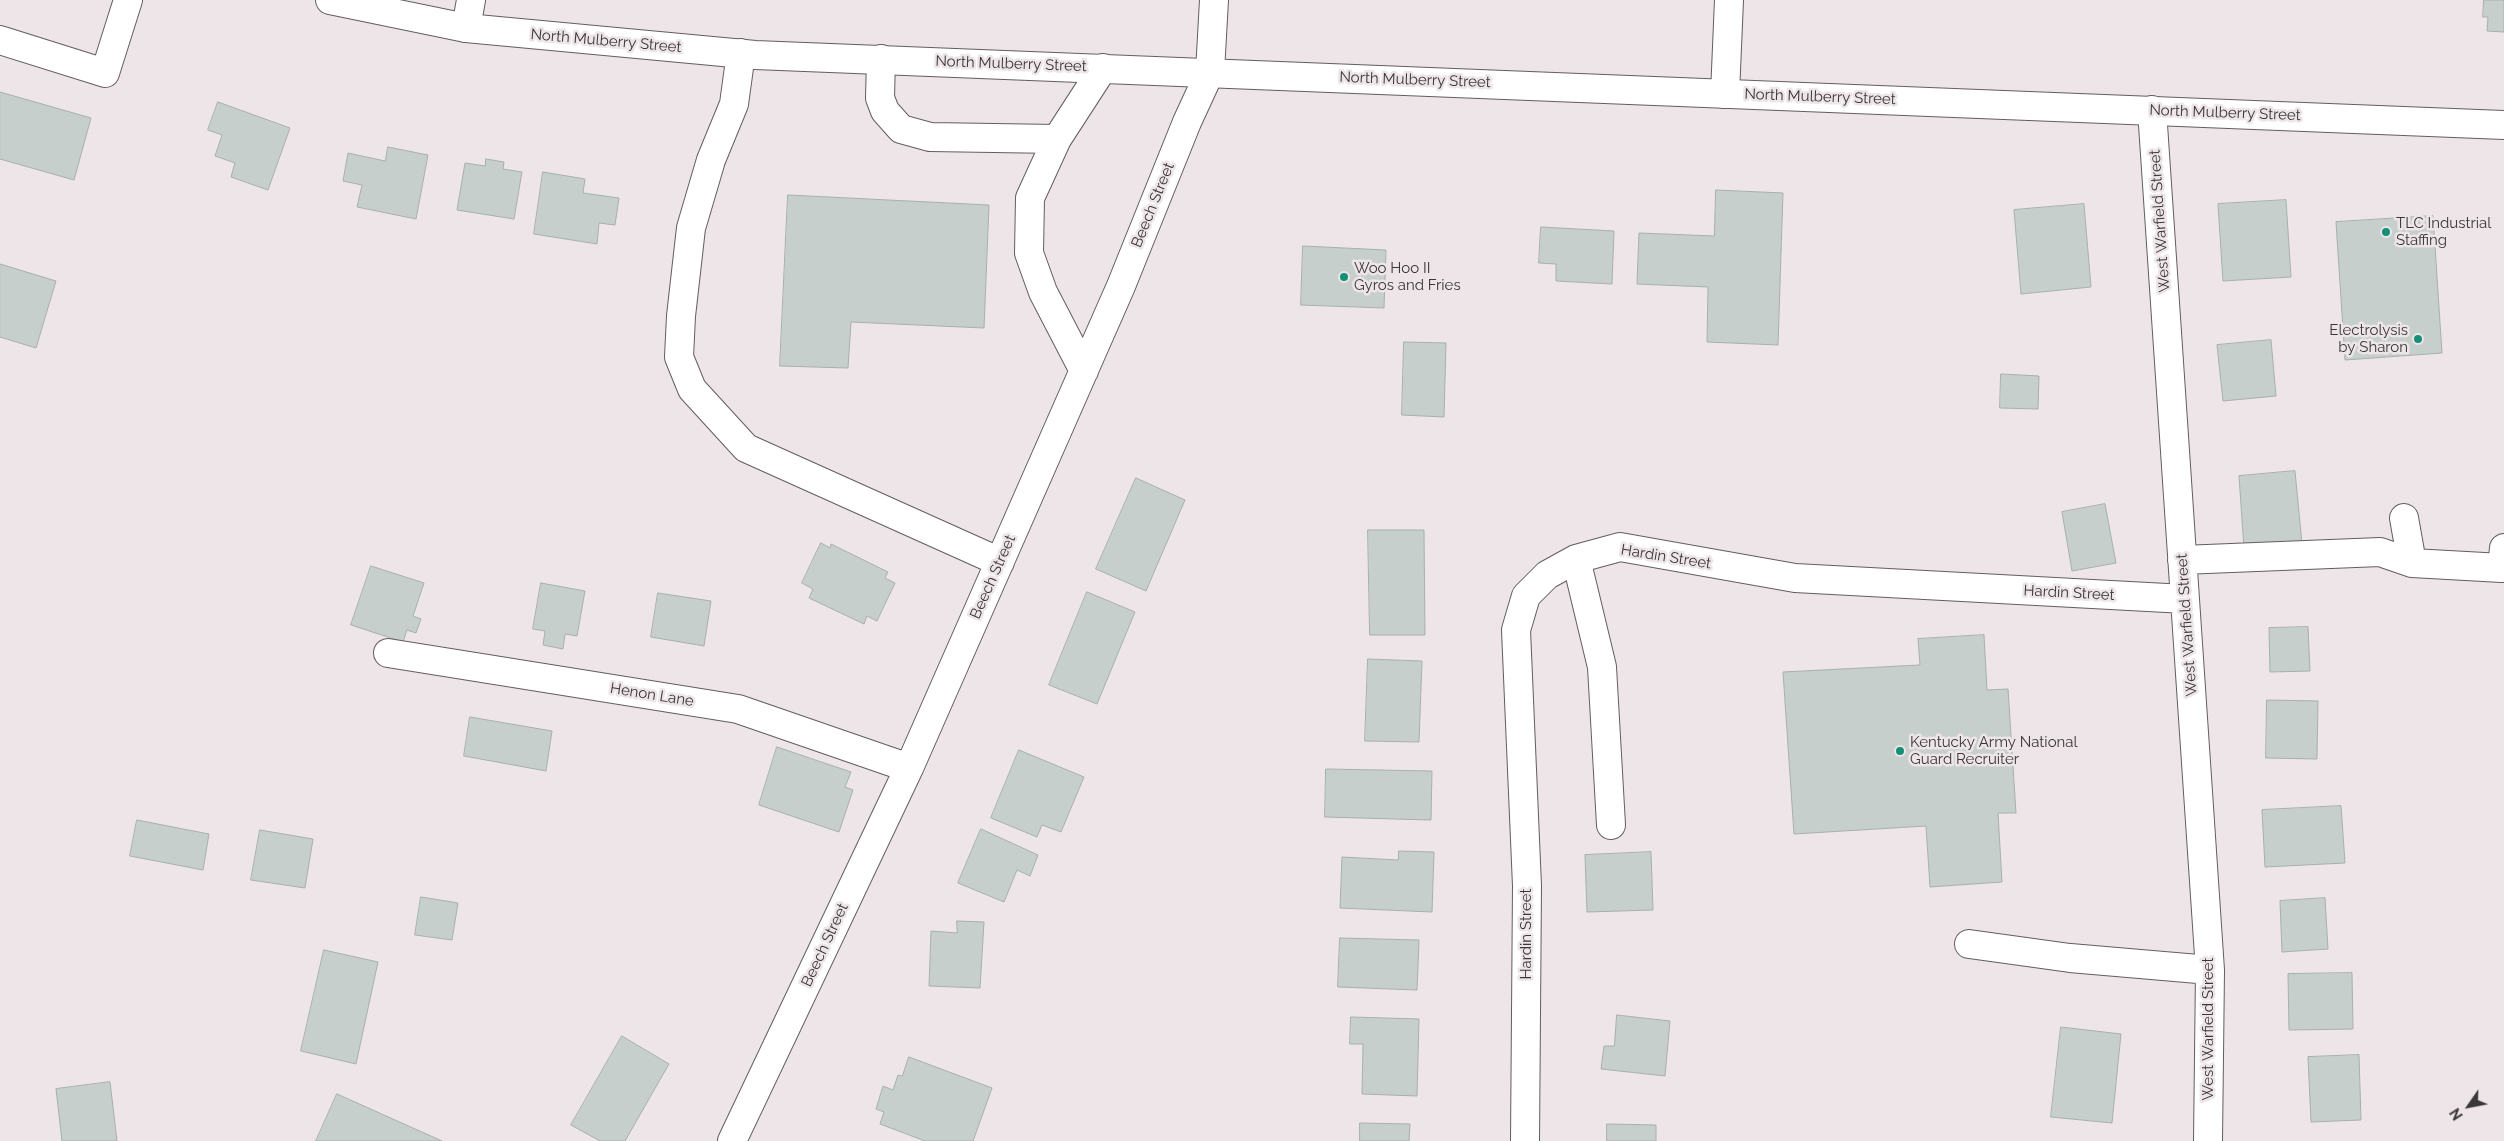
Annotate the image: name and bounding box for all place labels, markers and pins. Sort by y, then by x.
place label: TLC Industrial Staffing [2396,214,2491,249]
marker: TLC Industrial Staffing [2380,226,2392,238]
place label: Woo Hoo II Gyros and Fries [1354,259,1461,294]
marker: Woo Hoo II Gyros and Fries [1338,271,1350,283]
place label: Electrolysis by Sharon [2329,321,2408,356]
marker: Electrolysis by Sharon [2412,333,2424,345]
place label: Kentucky Army National Guard Recruiter [1910,733,2078,768]
marker: Kentucky Army National Guard Recruiter [1894,745,1906,757]

